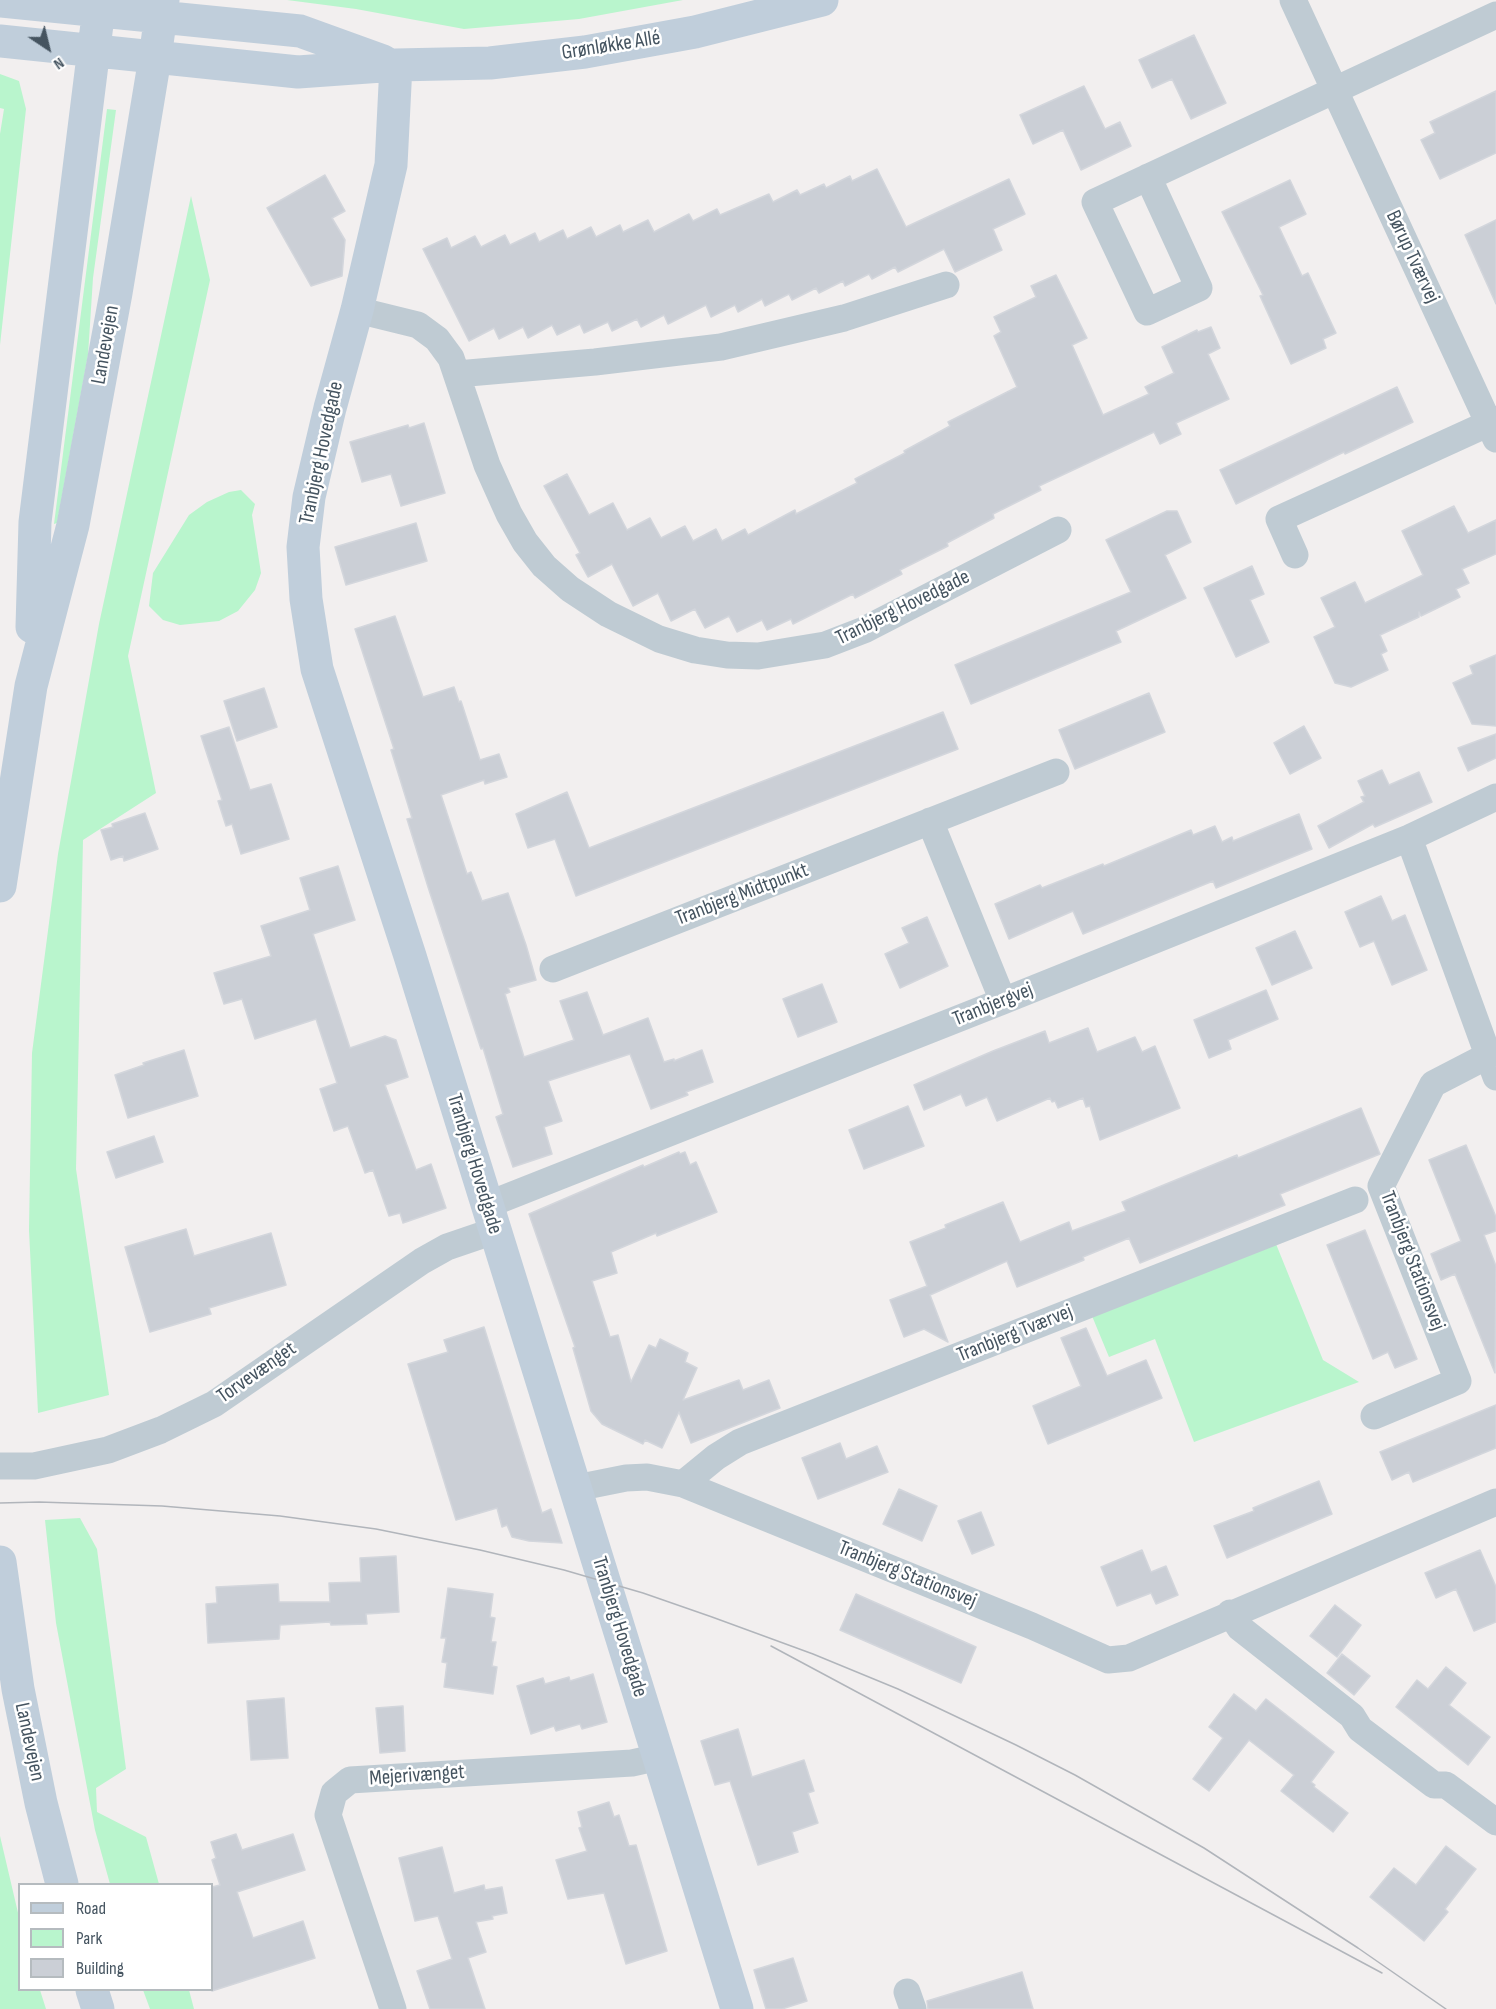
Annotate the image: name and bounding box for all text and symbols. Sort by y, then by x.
north arrow [18,18,78,78]
street label: Grønløkke Allé [560,26,662,66]
text: N [50,53,68,73]
street label: Børup Tværvej [1380,207,1444,307]
street label: Landevejen [87,304,125,386]
street label: Tranbjerg Hovedgade [295,379,349,527]
street label: Tranbjerg Hovedgade [832,565,974,651]
street label: Tranbjerg Midtpunkt [672,858,812,932]
street label: Tranbjergvej [949,978,1037,1032]
street label: Tranbjerg Hovedgade [441,1091,507,1237]
street label: Tranbjerg Stationsvej [1374,1188,1450,1334]
street label: Tranbjerg Tværvej [954,1299,1076,1369]
street label: Torvevænget [213,1337,301,1409]
street label: Tranbjerg Stationsvej [834,1536,980,1614]
street label: Tranbjerg Hovedgade [586,1554,652,1700]
street label: Landevejen [8,1701,50,1783]
street label: Mejerivænget [368,1760,466,1792]
legend [18,1883,213,1991]
text: Road [76,1898,106,1919]
text: Park [76,1928,102,1949]
text: Building [76,1958,124,1979]

